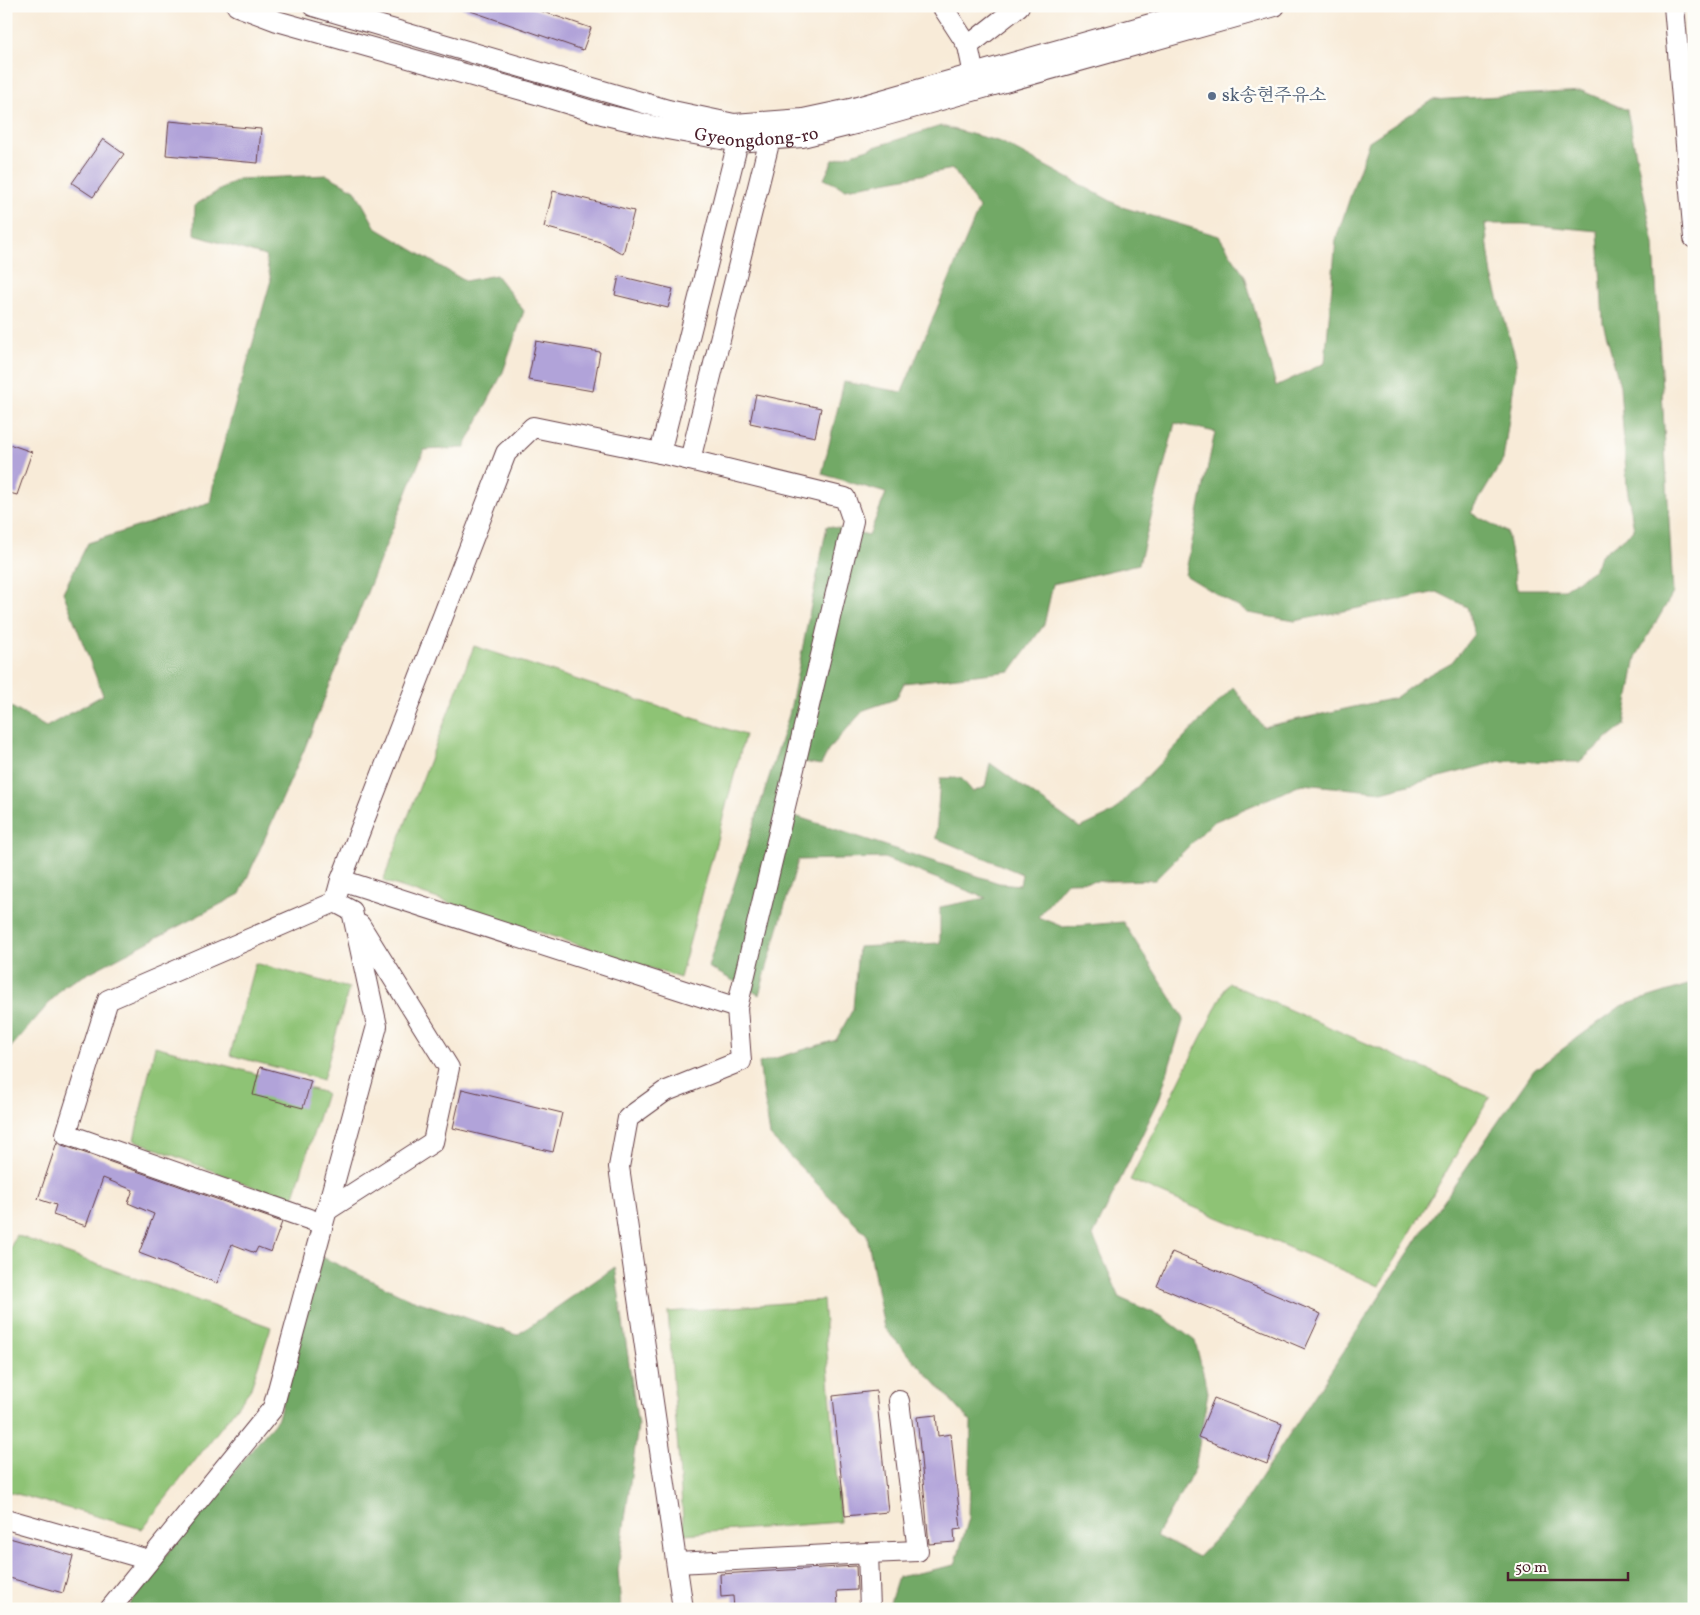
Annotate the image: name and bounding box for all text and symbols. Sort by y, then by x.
place label: sk송현주유소 [1222,84,1326,109]
marker: sk송현주유소 [1206,90,1218,102]
street label: Gyeongdong-ro [692,121,821,155]
scale bar [1508,1550,1628,1582]
text: 50 m [1515,1558,1547,1579]

